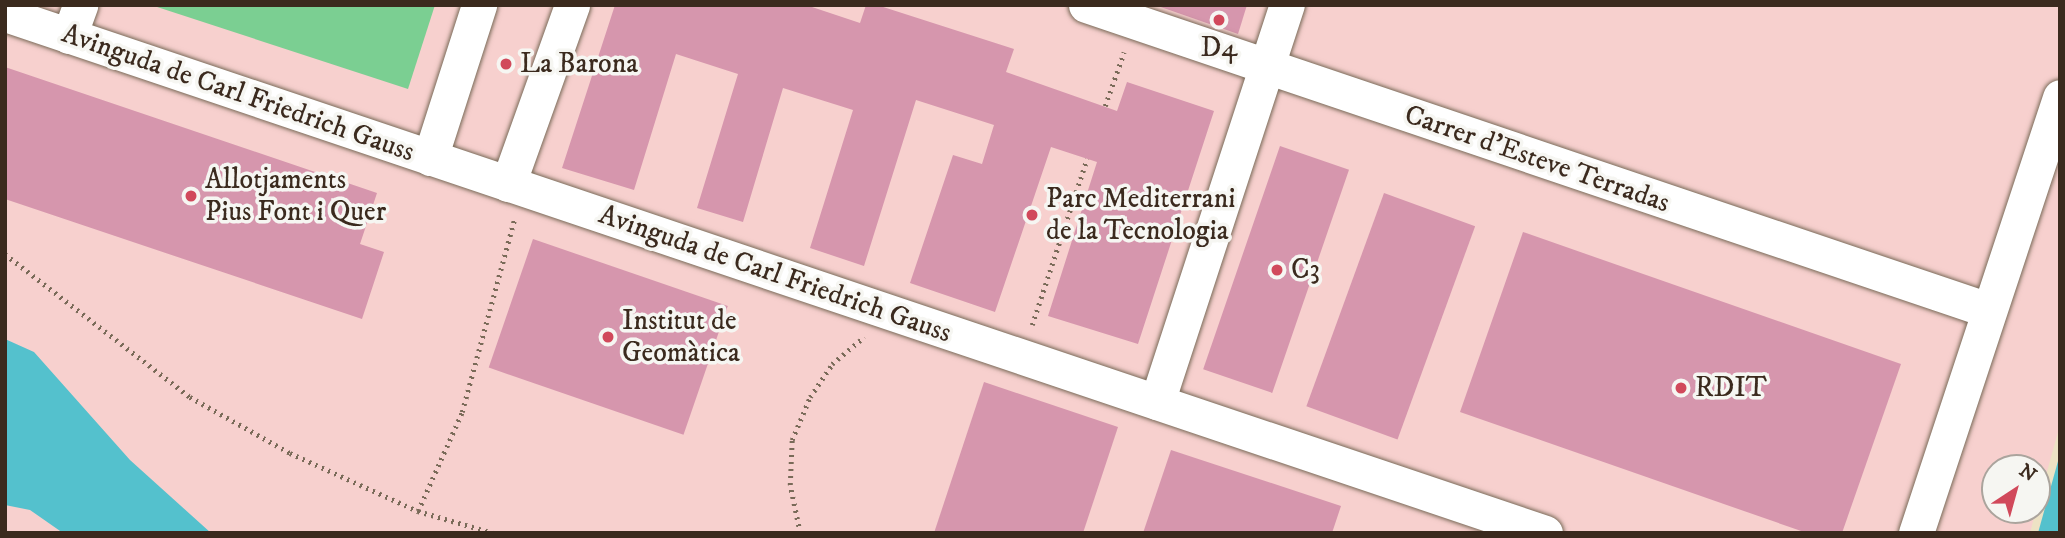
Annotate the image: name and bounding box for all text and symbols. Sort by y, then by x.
marker: D4 [1211,12,1227,28]
street label: Avinguda de Carl Friedrich Gauss [57,17,419,169]
place label: D4 [1201,31,1237,65]
place label: La Barona [520,47,638,81]
marker: La Barona [498,56,514,72]
street label: Carrer d'Esteve Terradas [1400,98,1674,220]
place label: Allotjaments Pius Font i Quer [205,163,386,229]
place label: Parc Mediterrani de la Tecnologia [1046,182,1236,248]
marker: Allotjaments Pius Font i Quer [183,188,199,204]
street label: Avinguda de Carl Friedrich Gauss [594,198,956,350]
marker: Parc Mediterrani de la Tecnologia [1024,207,1040,223]
place label: C3 [1291,253,1320,287]
marker: C3 [1269,262,1285,278]
place label: Institut de Geomàtica [622,304,740,370]
marker: Institut de Geomàtica [600,329,616,345]
place label: RDIT [1695,371,1767,405]
marker: RDIT [1673,380,1689,396]
north arrow [1981,454,2051,524]
text: N [2014,459,2041,487]

